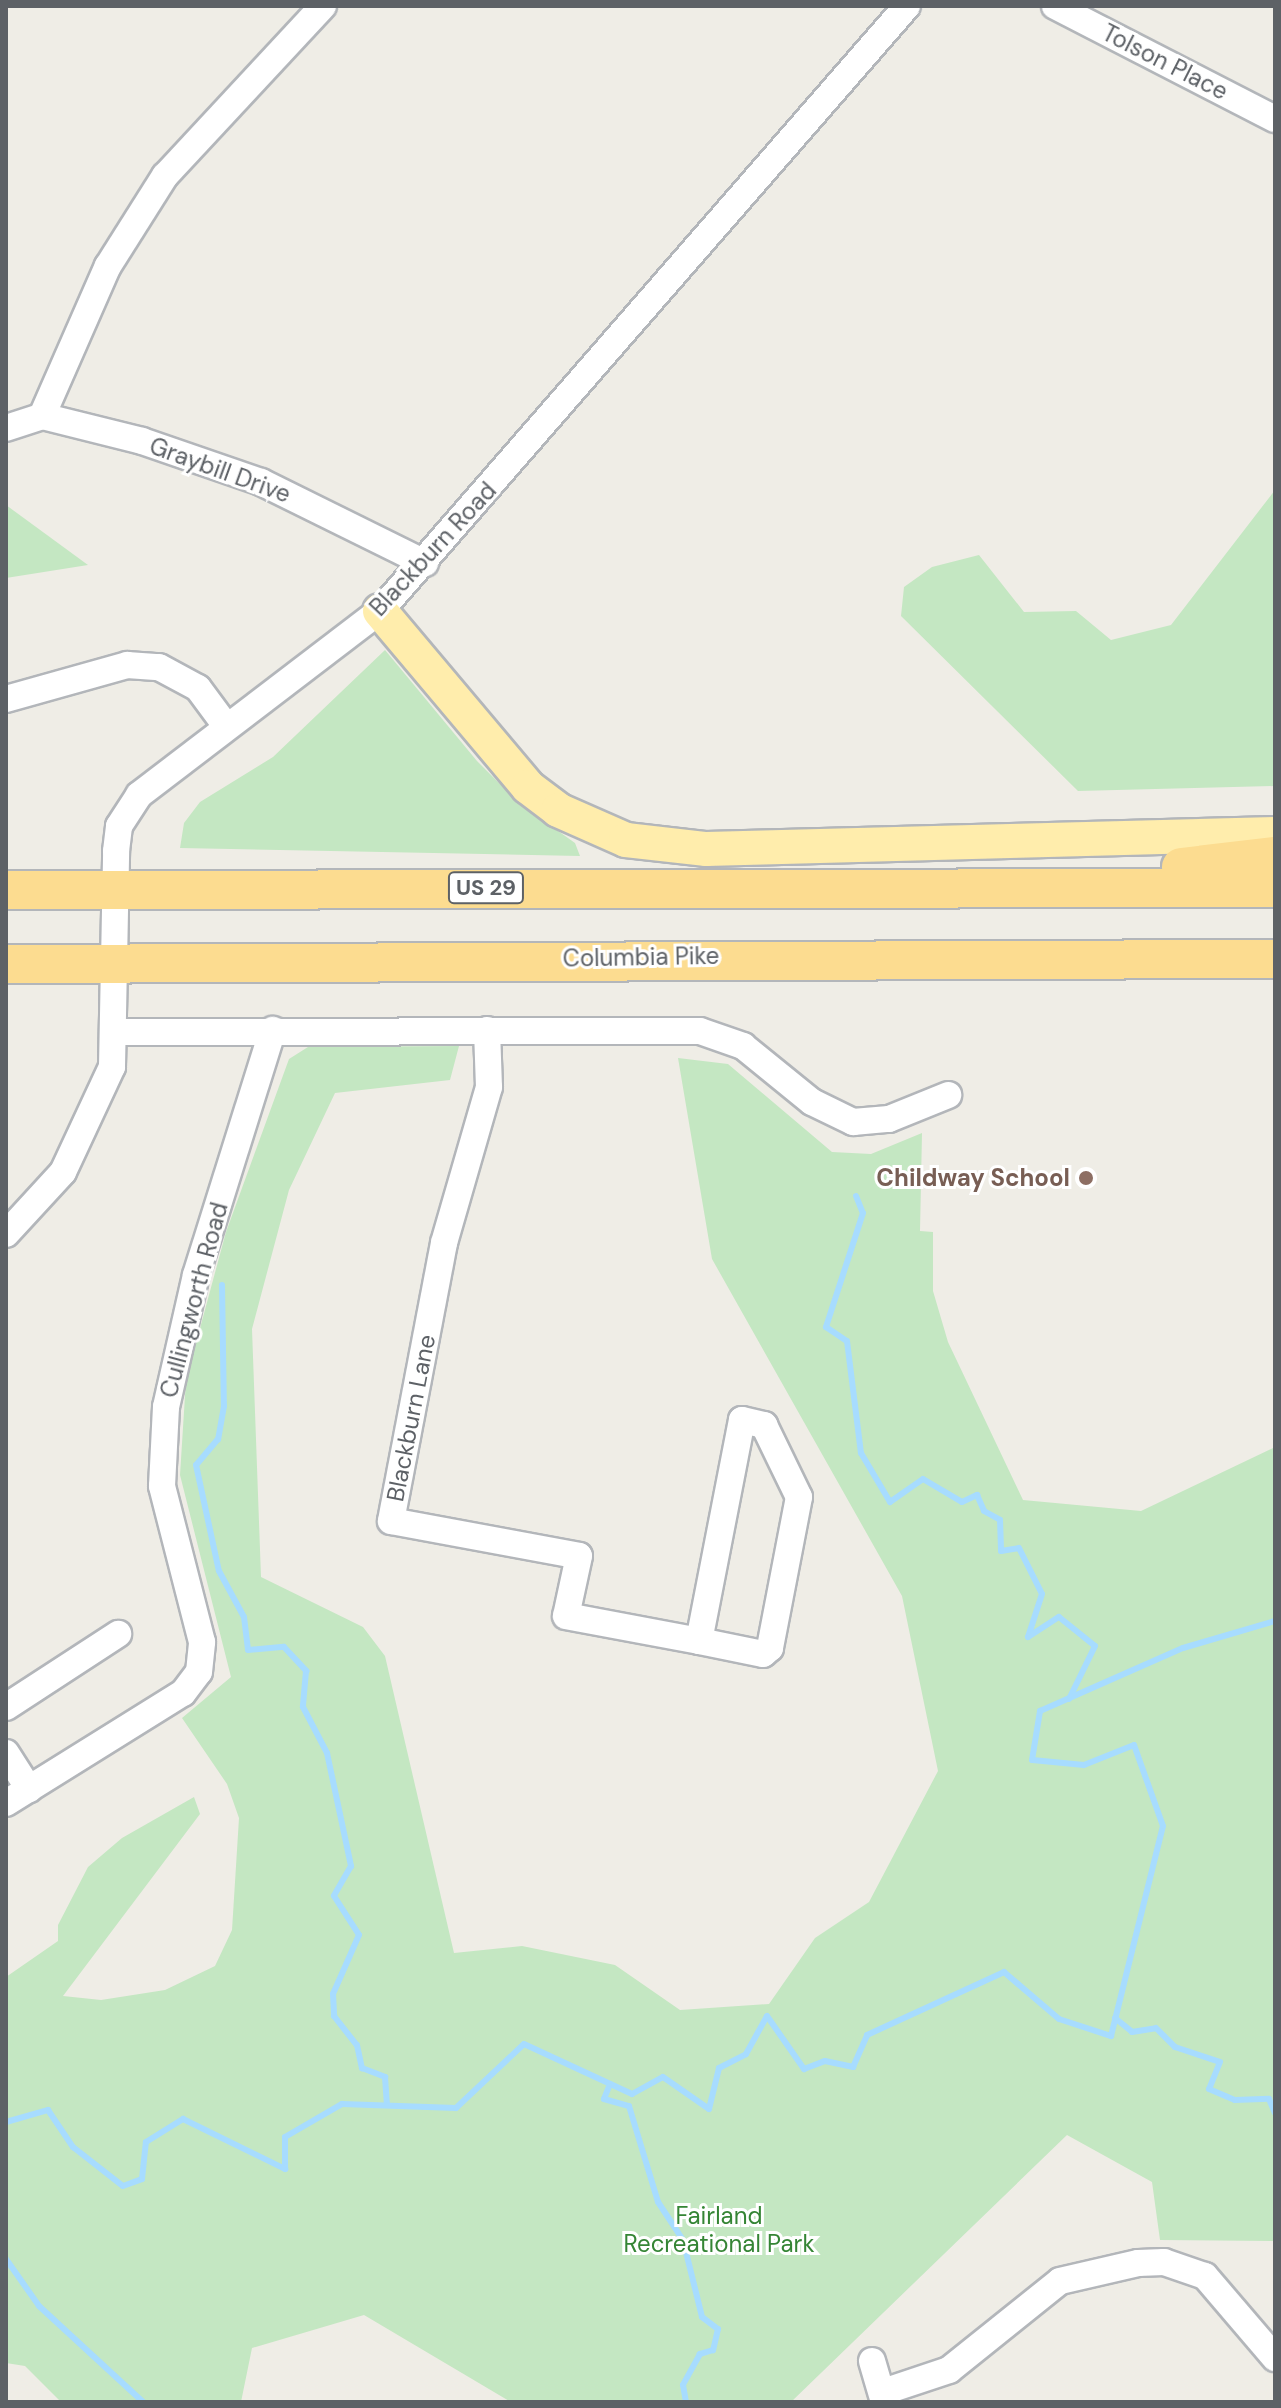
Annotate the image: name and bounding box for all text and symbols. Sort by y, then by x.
street label: Tolson Place [1097,18,1233,106]
street label: Graybill Drive [146,431,294,509]
street label: Blackburn Road [364,476,502,622]
road number: US 29 [446,870,526,906]
street label: Columbia Pike [562,941,720,973]
place label: Childway School [876,1164,1070,1192]
marker: Childway School [1077,1169,1095,1187]
street label: Cullingworth Road [154,1199,234,1401]
street label: Blackburn Lane [381,1332,441,1504]
park label: Fairland Recreational Park [623,2202,815,2258]

